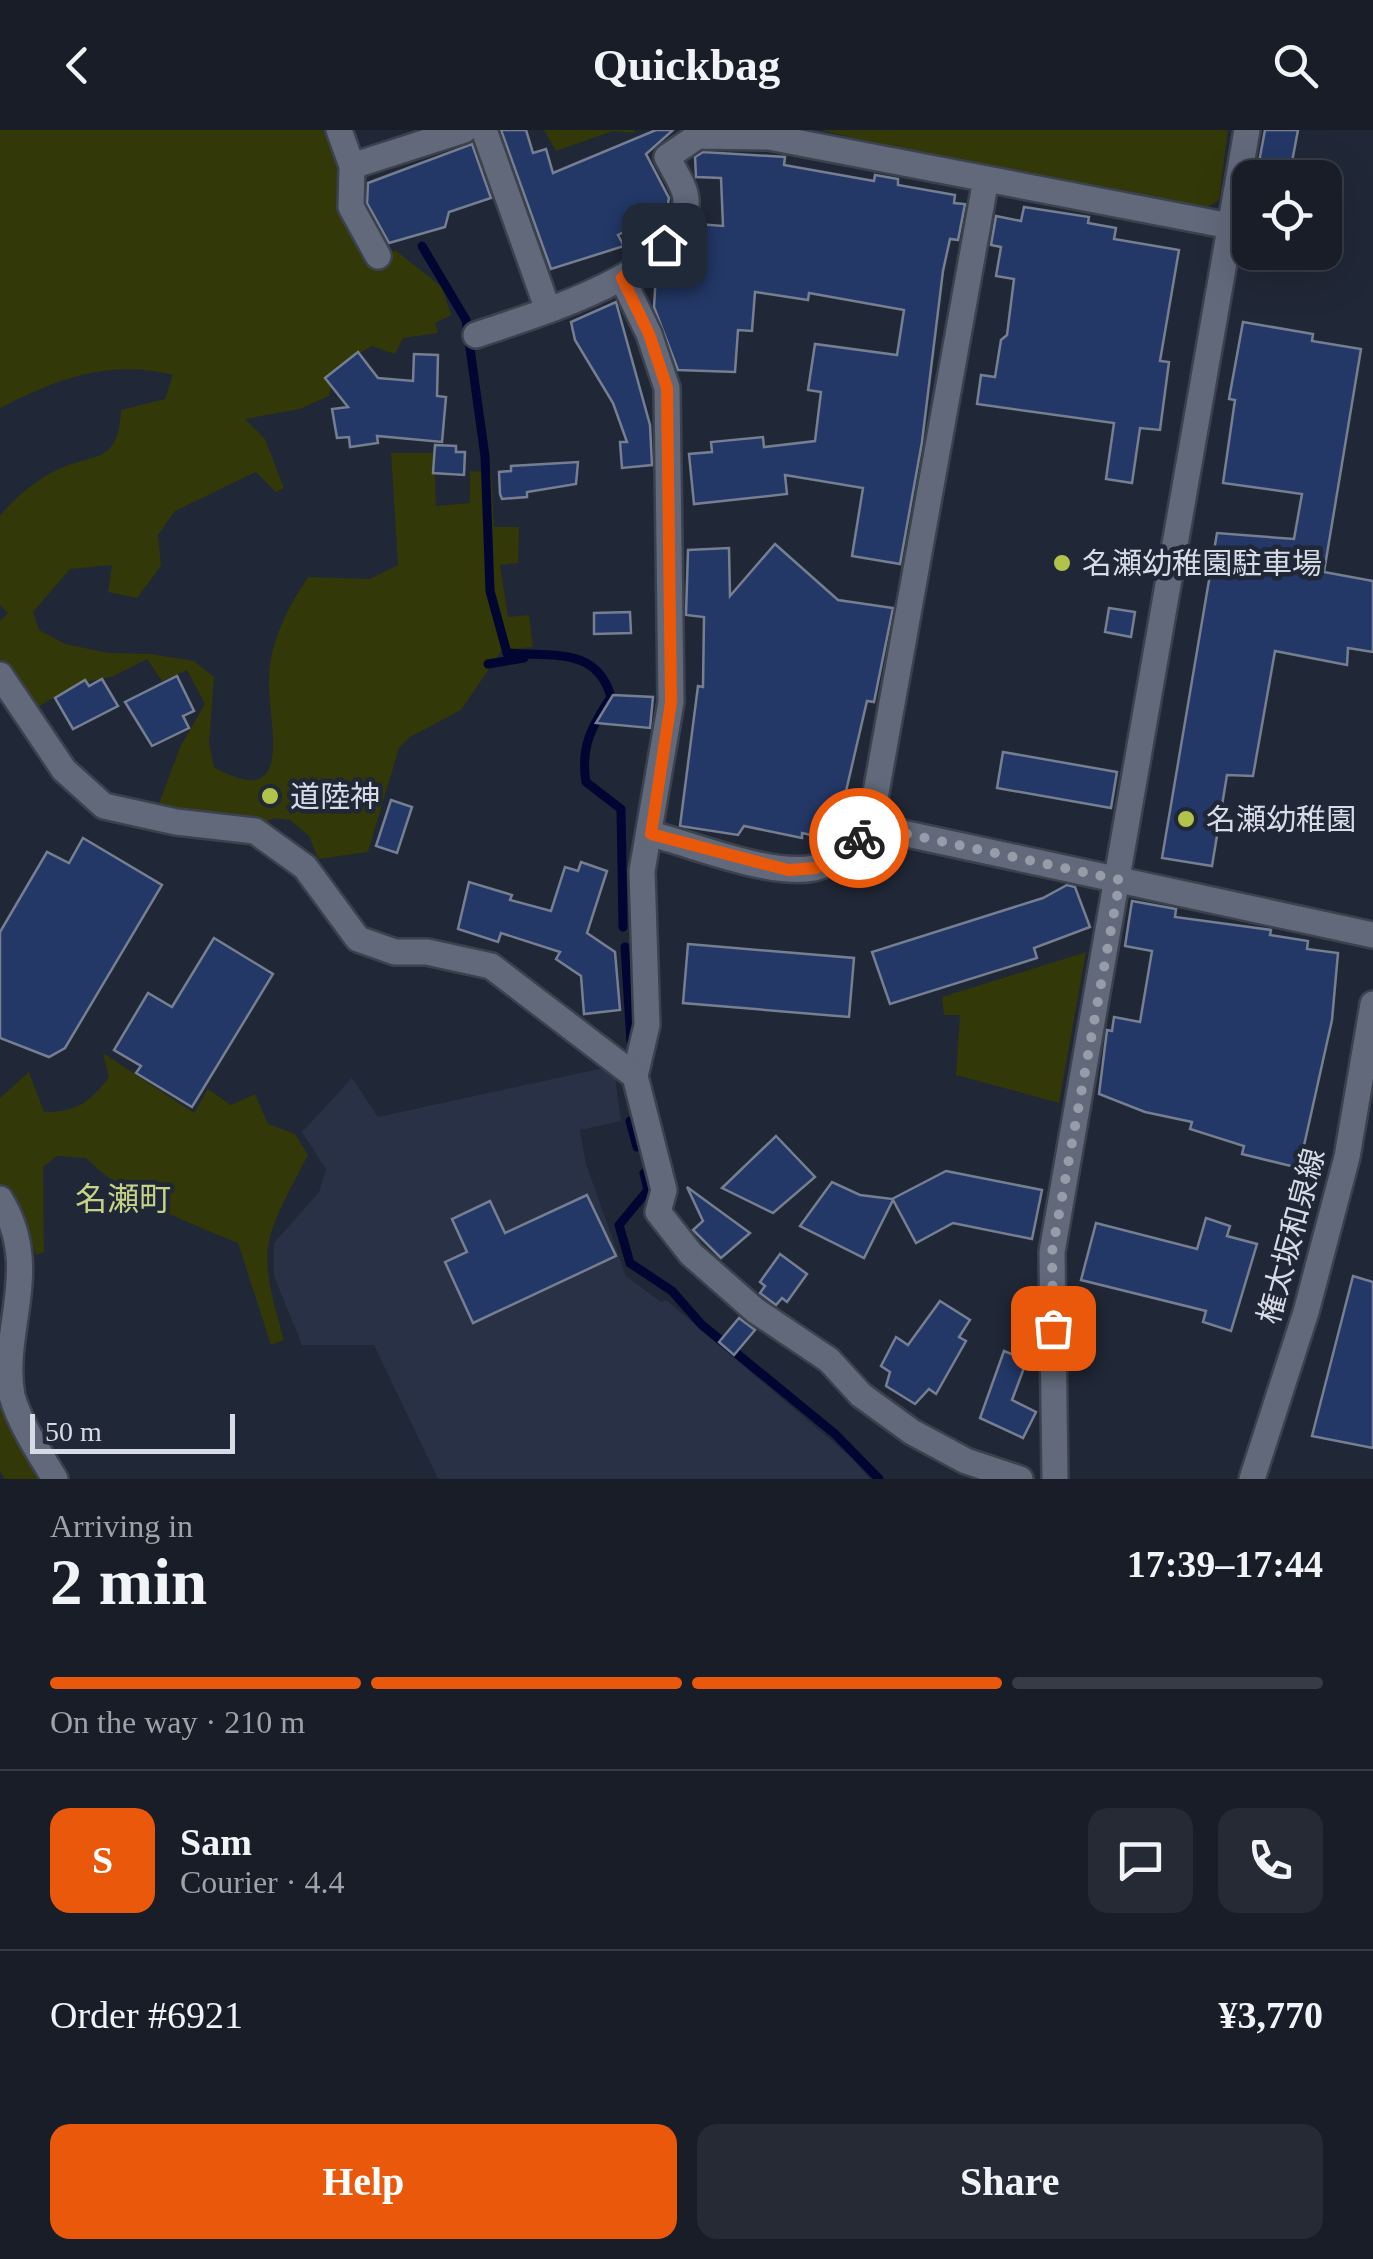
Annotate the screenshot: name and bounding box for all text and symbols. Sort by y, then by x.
icon: back [50,38,105,93]
icon: search [1268,38,1323,93]
text: Quickbag [593,40,780,90]
map controls [1232,160,1342,270]
button: locate [1232,160,1342,270]
pin [622,203,707,288]
icon: home [637,218,692,273]
place label: 名瀬幼稚園駐車場 [1082,547,1322,580]
marker: 名瀬幼稚園駐車場 [1051,552,1073,574]
place label: 道陸神 [290,780,380,813]
marker: 道陸神 [259,785,281,807]
courier [809,788,909,888]
place label: 名瀬幼稚園 [1206,803,1356,836]
marker: 名瀬幼稚園 [1175,808,1197,830]
icon: bike [832,811,887,866]
street label: 権太坂和泉線 [1252,1145,1330,1327]
district label: 名瀬町 [75,1181,171,1217]
pin [1011,1286,1096,1371]
icon: bag [1026,1301,1081,1356]
scale bar [30,1409,235,1454]
text: 50 m [45,1416,102,1447]
text: Arriving in [50,1508,193,1544]
text: 17:39–17:44 [1127,1543,1323,1585]
text: 2 min [50,1546,207,1618]
text: On the way · 210 m [50,1704,305,1740]
button: chat [1088,1808,1193,1913]
button: phone [1218,1808,1323,1913]
text: Sam [180,1821,252,1863]
text: S [92,1839,113,1881]
text: Courier · 4.4 [180,1864,344,1900]
text: Order #6921 [50,1994,243,2036]
text: ¥3,770 [1219,1994,1323,2036]
button: Help [50,2124,677,2239]
button: Share [697,2124,1323,2239]

